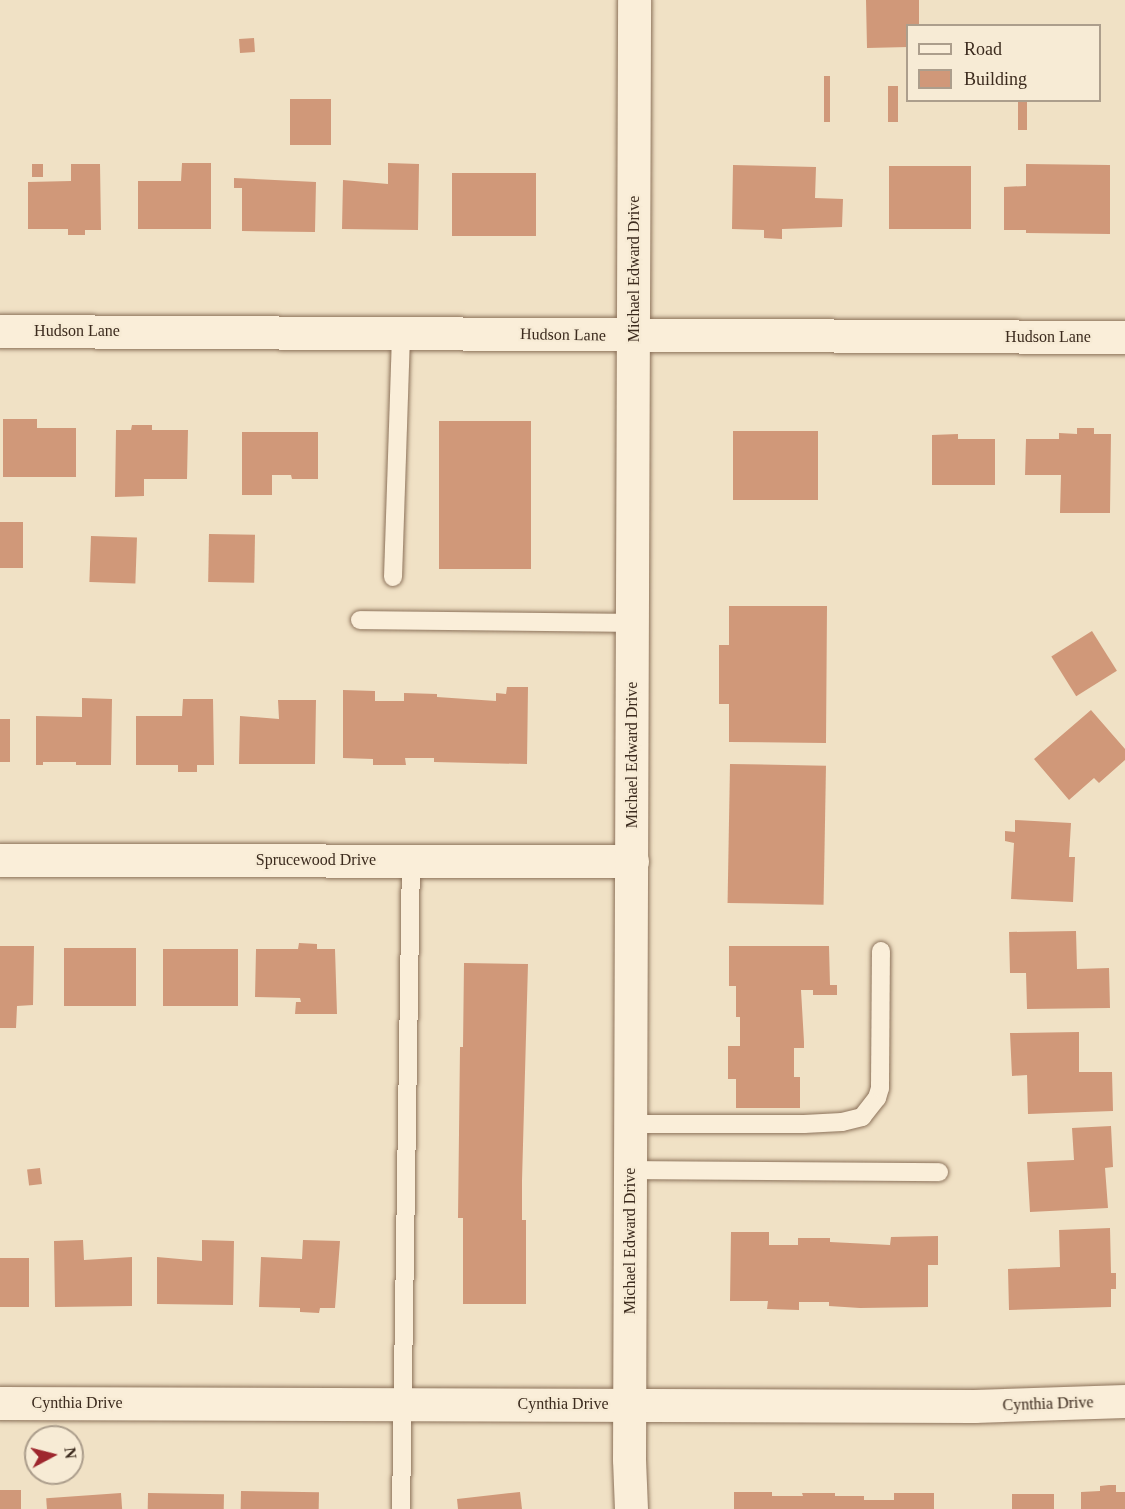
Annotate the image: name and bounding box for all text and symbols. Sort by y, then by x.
legend [906,24,1101,102]
text: Road [964,39,1002,59]
text: Building [964,69,1027,89]
street label: Michael Edward Drive [624,196,644,342]
street label: Hudson Lane [34,321,120,341]
street label: Hudson Lane [520,325,606,345]
street label: Hudson Lane [1005,327,1091,347]
street label: Michael Edward Drive [622,682,642,828]
street label: Sprucewood Drive [256,850,376,870]
street label: Michael Edward Drive [620,1168,640,1314]
street label: Cynthia Drive [31,1393,123,1413]
street label: Cynthia Drive [1002,1393,1094,1415]
street label: Cynthia Drive [517,1394,609,1414]
north arrow [24,1425,84,1485]
text: N [61,1446,80,1460]

